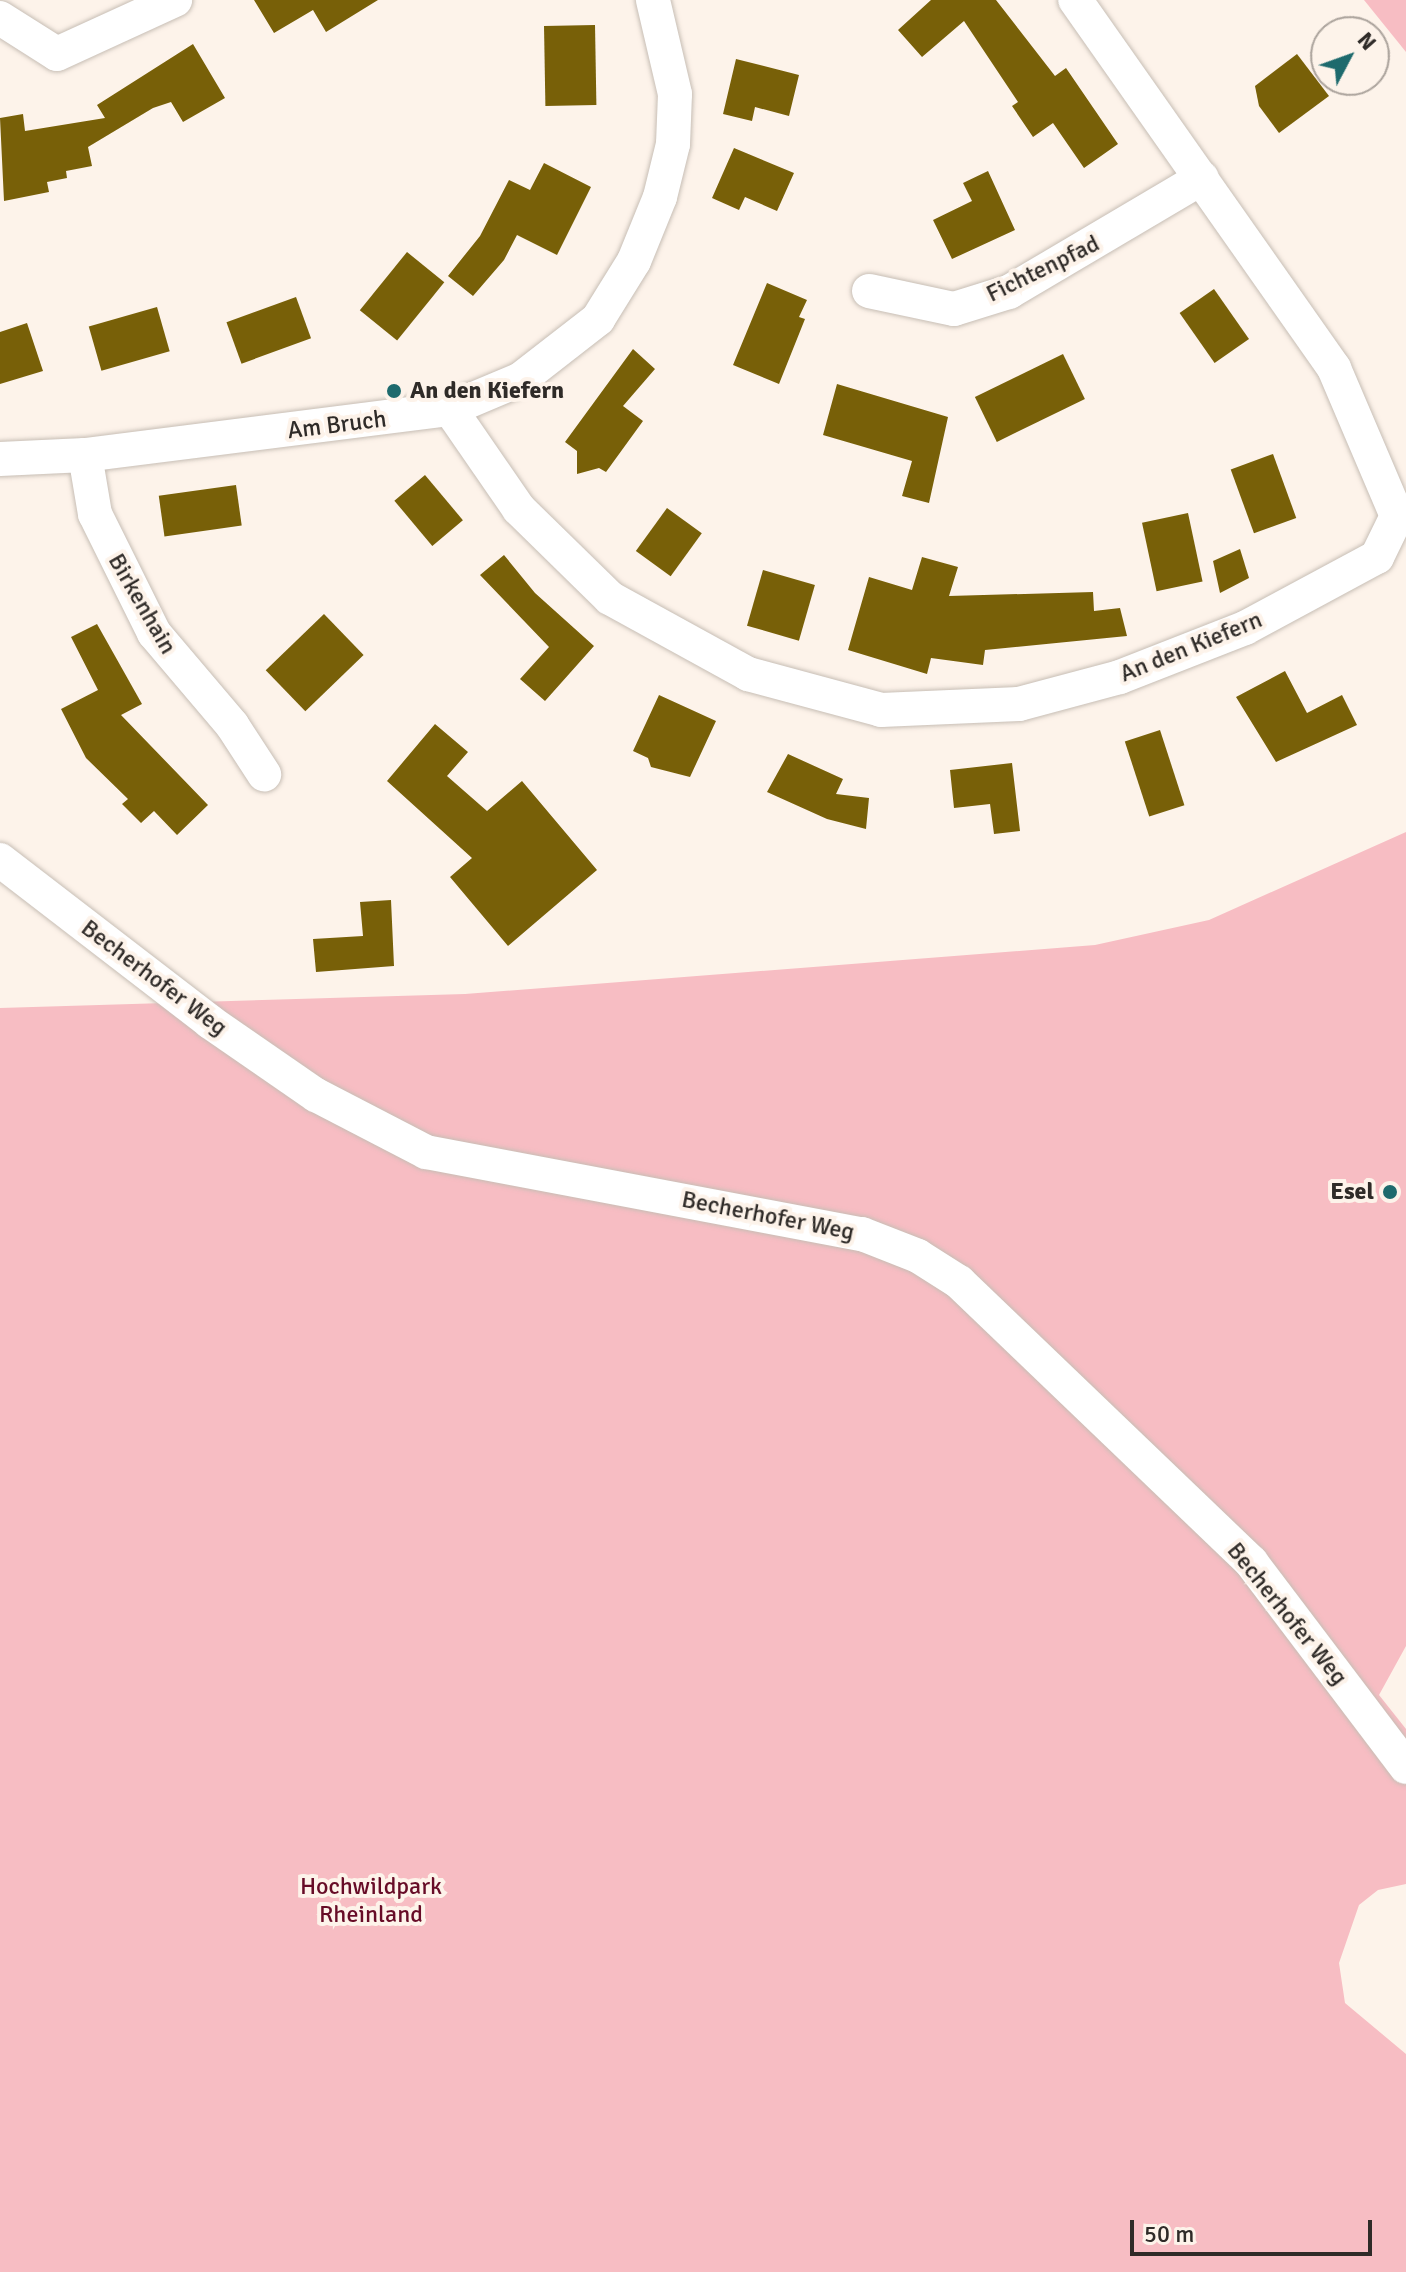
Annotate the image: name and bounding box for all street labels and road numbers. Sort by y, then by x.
street label: Fichtenpfad [982,229,1104,309]
street label: Am Bruch [286,405,388,445]
street label: Birkenhain [102,549,182,659]
street label: An den Kiefern [1116,605,1266,689]
street label: Becherhofer Weg [75,914,233,1042]
street label: Becherhofer Weg [679,1185,857,1247]
street label: Becherhofer Weg [1221,1537,1353,1691]

